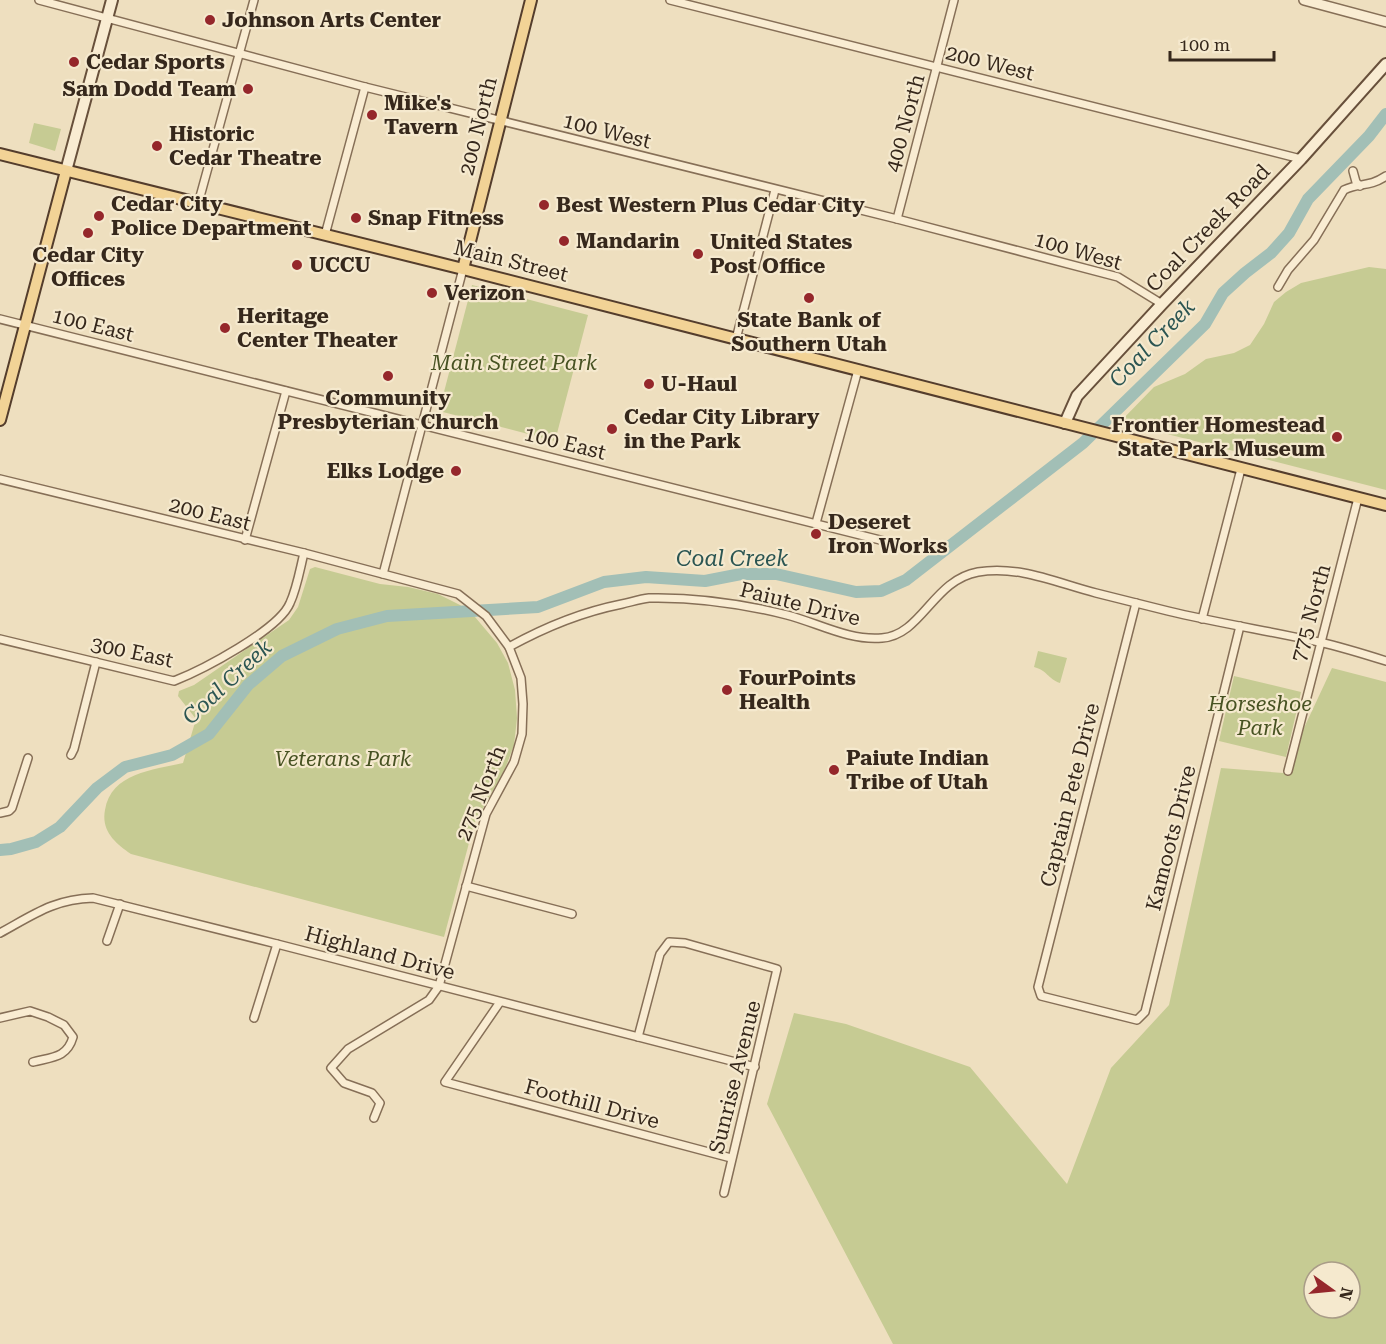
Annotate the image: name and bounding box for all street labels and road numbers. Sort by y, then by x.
street label: 200 West [943,40,1037,86]
street label: 400 North [880,71,930,175]
street label: 200 North [454,74,502,178]
street label: 100 West [560,108,654,154]
street label: Coal Creek Road [1141,159,1275,297]
street label: 100 West [1031,227,1125,275]
street label: Main Street [451,235,571,287]
street label: 100 East [50,303,136,347]
street label: 100 East [522,421,608,465]
street label: 200 East [167,492,253,536]
street label: 775 North [1286,561,1336,665]
street label: Paiute Drive [737,577,863,631]
street label: 300 East [89,632,175,672]
street label: Captain Pete Drive [1036,701,1104,889]
street label: 275 North [451,742,511,844]
street label: Kamoots Drive [1141,763,1201,913]
street label: Highland Drive [302,921,458,985]
street label: Sunrise Avenue [704,998,766,1156]
street label: Foothill Drive [522,1074,662,1134]

